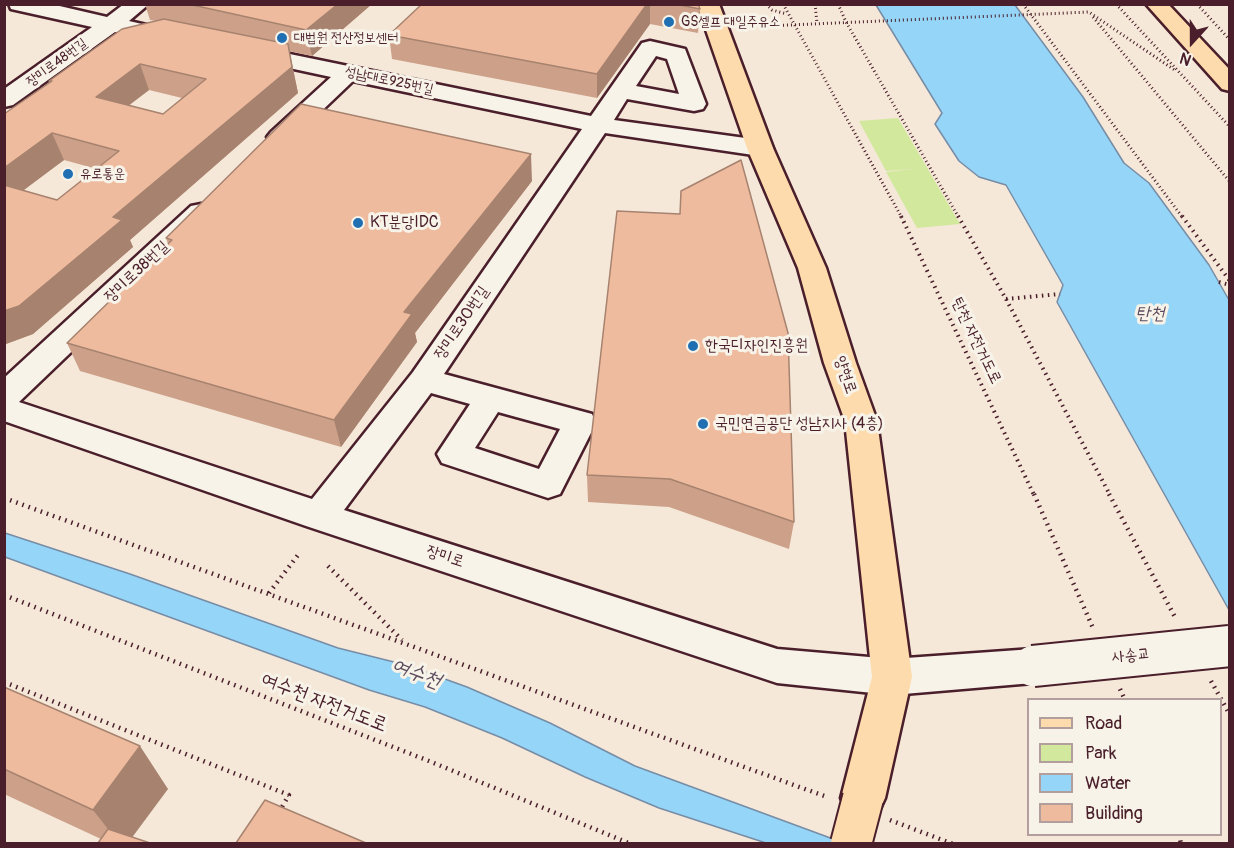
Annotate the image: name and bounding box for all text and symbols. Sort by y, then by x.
north arrow [1162,12,1222,72]
place label: GS셀프 대일주유소 [681,14,780,30]
marker: GS셀프 대일주유소 [662,15,676,29]
place label: 대법원 전산정보센터 [294,30,398,46]
marker: 대법원 전산정보센터 [275,31,289,45]
street label: 장미로48번길 [23,35,91,91]
text: N [1177,48,1194,70]
street label: 성남대로925번길 [343,63,435,99]
place label: 유로통운 [80,166,125,182]
marker: 유로통운 [61,167,75,181]
place label: KT분당IDC [370,213,439,233]
marker: KT분당IDC [351,216,365,230]
street label: 장미로38번길 [101,237,173,307]
street label: 장미로30번길 [430,283,494,363]
street label: 탄천 자전거도로 [947,295,1005,387]
water label: 탄천 [1136,303,1164,325]
place label: 한국디자인진흥원 [705,336,808,356]
marker: 한국디자인진흥원 [686,339,700,353]
street label: 양현로 [830,354,860,396]
place label: 국민연금공단 성남지사 (4층) [715,414,884,434]
marker: 국민연금공단 성남지사 (4층) [696,417,710,431]
street label: 장미로 [424,542,466,572]
street label: 사송교 [1111,644,1151,668]
water label: 여수천 [388,653,444,695]
street label: 여수천 자전거도로 [258,668,390,738]
legend [1027,698,1222,836]
text: Road [1085,712,1122,735]
text: Park [1085,742,1117,765]
text: Water [1085,772,1131,795]
text: Building [1085,802,1143,825]

